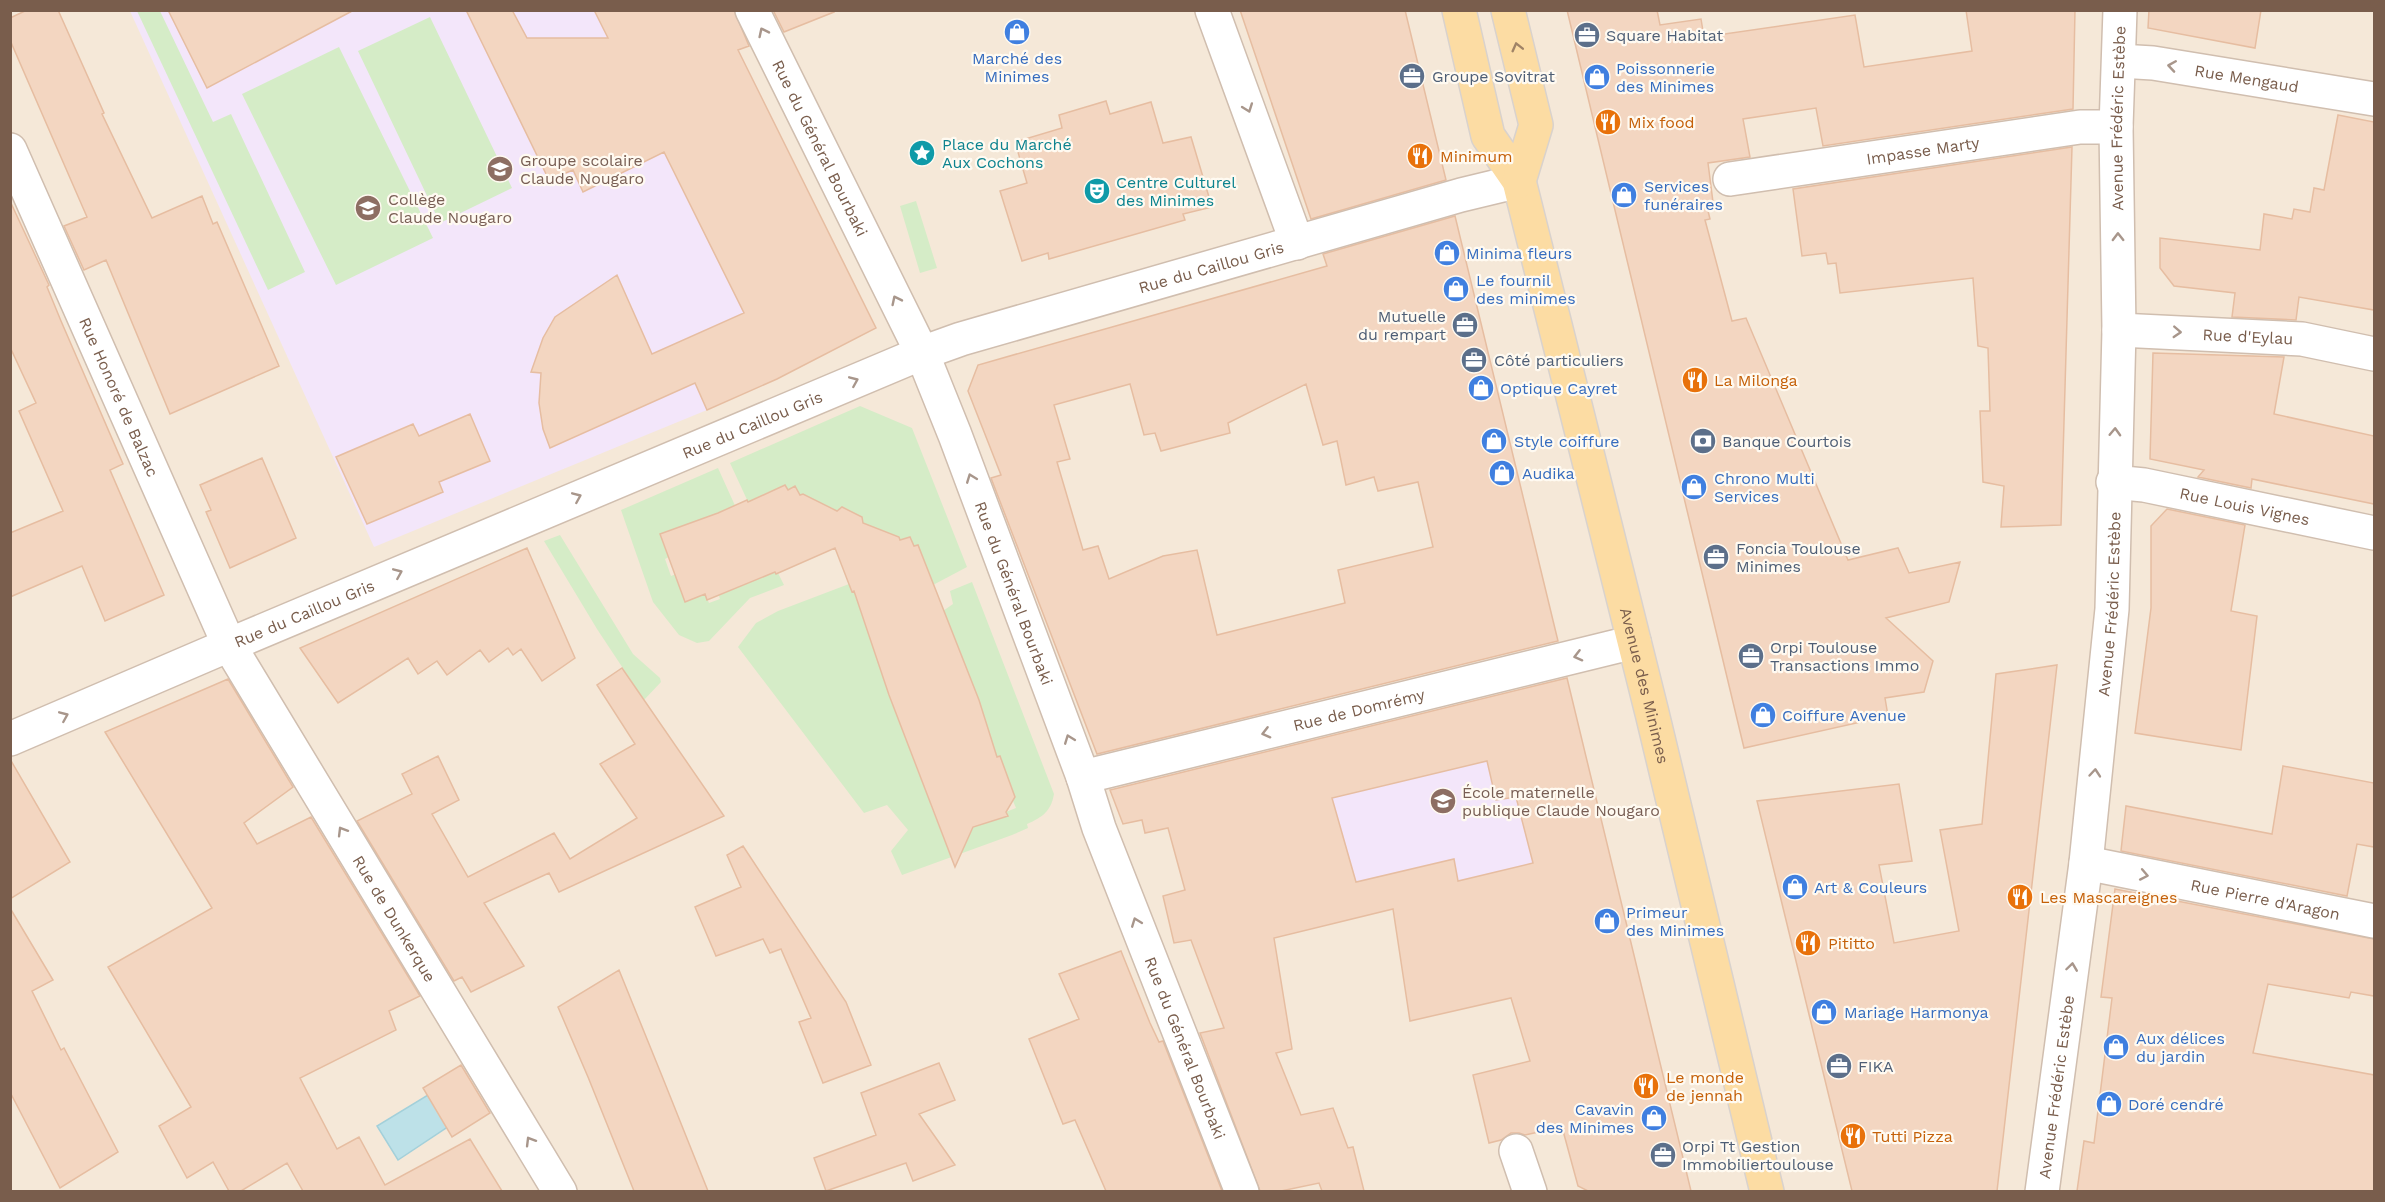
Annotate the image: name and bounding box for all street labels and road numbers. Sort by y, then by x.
street label: Avenue Frédéric Estèbe [2106,26,2129,211]
street label: Rue du Général Bourbaki [769,57,872,239]
street label: Rue Mengaud [2193,60,2300,96]
street label: Impasse Marty [1865,132,1982,168]
street label: Rue du Caillou Gris [1136,237,1286,297]
street label: Rue Honoré de Balzac [76,314,163,480]
street label: Rue d'Eylau [2202,325,2294,348]
street label: Rue du Caillou Gris [679,387,825,463]
street label: Rue Louis Vignes [2178,483,2311,529]
street label: Rue du Général Bourbaki [971,499,1057,687]
street label: Avenue Frédéric Estèbe [2094,511,2124,697]
street label: Rue du Caillou Gris [231,575,377,651]
street label: Avenue des Minimes [1616,605,1673,766]
street label: Rue de Domrémy [1291,684,1427,735]
street label: Rue de Dunkerque [349,852,440,985]
street label: Rue Pierre d'Aragon [2189,875,2342,923]
street label: Rue du Général Bourbaki [1141,954,1230,1142]
street label: Avenue Frédéric Estèbe [2034,994,2078,1180]

